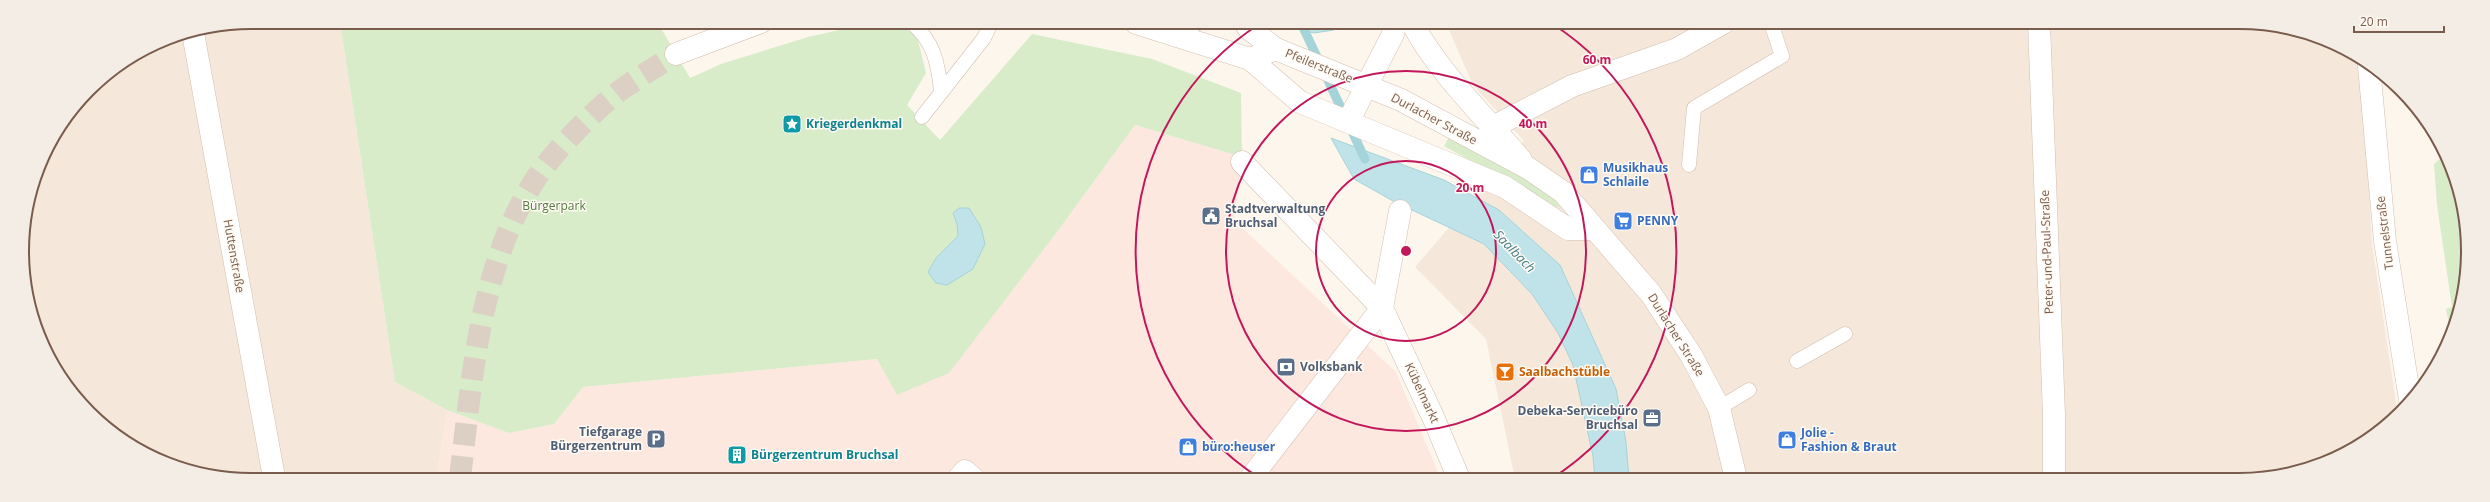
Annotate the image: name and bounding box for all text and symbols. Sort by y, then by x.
scale bar [2354,8,2444,34]
text: 20 m [2360,13,2388,30]
street label: Pfeilerstraße [1283,44,1356,87]
text: 60 m [1583,51,1611,68]
street label: Durlacher Straße [1388,89,1480,149]
place icon: Kriegerdenkmal [781,113,803,135]
place label: Kriegerdenkmal [806,115,902,132]
text: 40 m [1519,115,1547,132]
place label: Musikhaus Schlaile [1603,159,1668,190]
shop icon: Musikhaus Schlaile [1578,164,1600,186]
text: 20 m [1456,179,1484,196]
street label: Peter-und-Paul-Straße [2036,189,2057,314]
street label: Tunnelstraße [2372,195,2397,271]
park label: Bürgerpark [522,197,586,214]
place label: Stadtverwaltung Bruchsal [1225,200,1325,231]
public building icon: Stadtverwaltung Bruchsal [1200,205,1222,227]
supermarket icon: PENNY [1612,210,1634,232]
place label: PENNY [1637,212,1679,229]
street label: Huttenstraße [220,218,249,294]
water label: Saalbach [1490,226,1540,276]
centre of rings [1399,244,1413,258]
street label: Durlacher Straße [1644,290,1709,380]
bank icon: Volksbank [1275,356,1297,378]
place label: Volksbank [1300,358,1363,375]
street label: Kübelmarkt [1401,360,1444,426]
bar icon: Saalbachstüble [1494,361,1516,383]
place label: Saalbachstüble [1519,363,1610,380]
place label: Debeka-Servicebüro Bruchsal [1518,402,1638,433]
office icon: Debeka-Servicebüro Bruchsal [1641,407,1663,429]
place label: Tiefgarage Bürgerzentrum [550,423,642,454]
place label: Jolie - Fashion & Braut [1800,424,1897,455]
parking icon: Tiefgarage Bürgerzentrum [645,428,667,450]
shop icon: Jolie - Fashion & Braut [1776,429,1798,451]
shop icon: büro:heuser [1177,436,1199,458]
place label: büro:heuser [1202,438,1276,455]
building icon: Bürgerzentrum Bruchsal [726,444,748,466]
place label: Bürgerzentrum Bruchsal [751,446,898,463]

